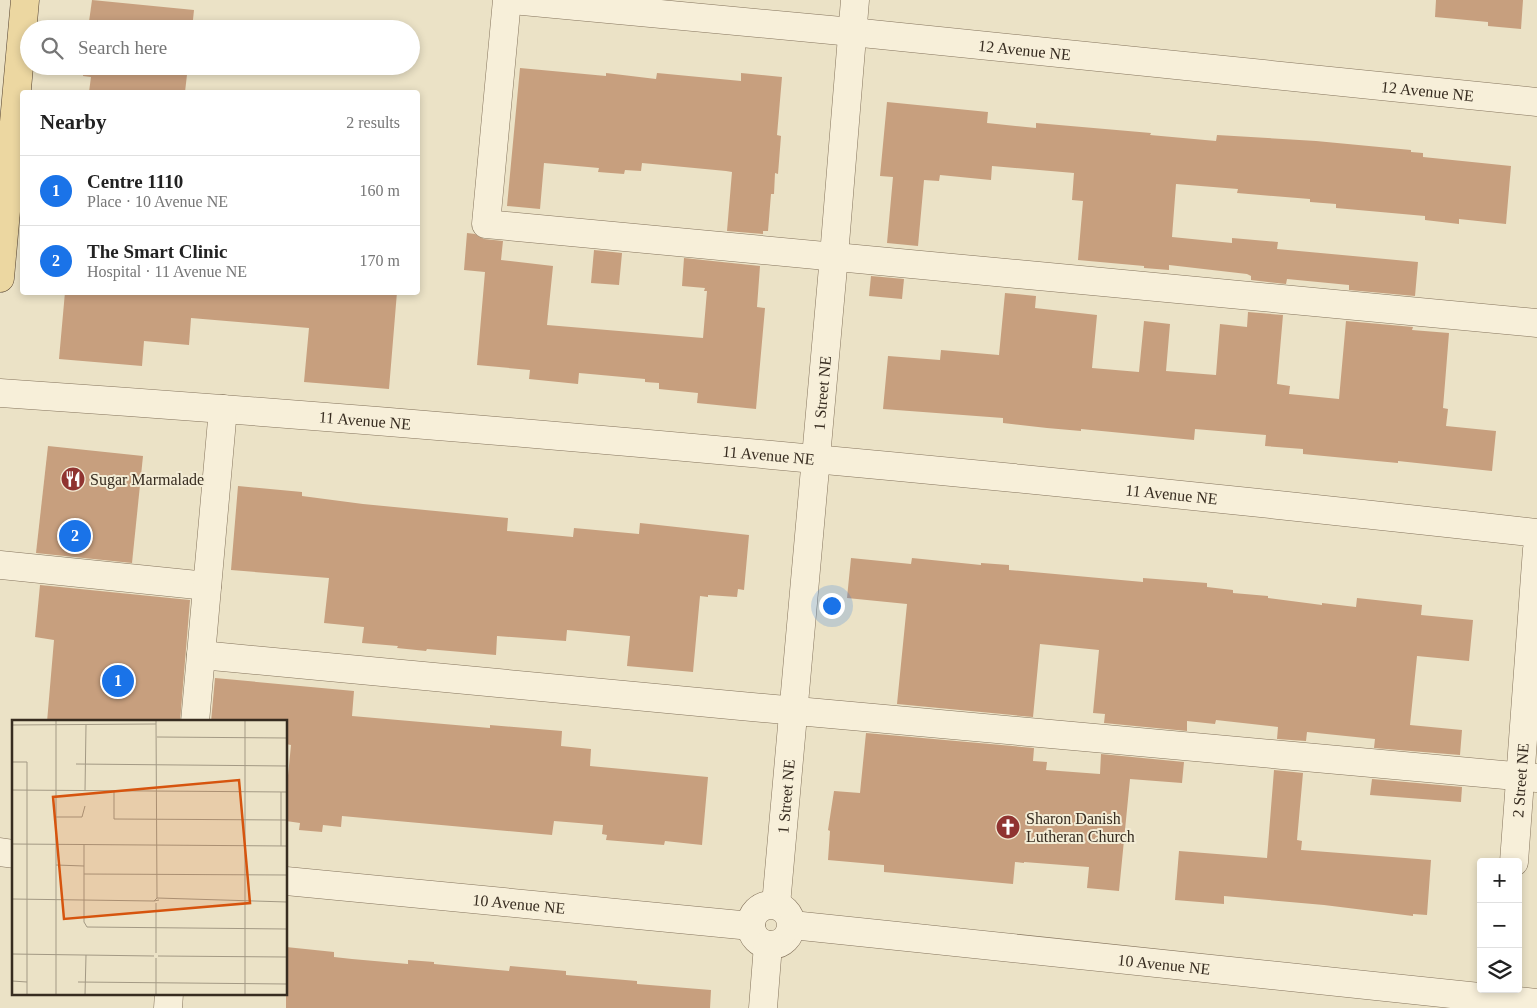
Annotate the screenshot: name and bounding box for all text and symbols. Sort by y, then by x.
search box [20,20,420,75]
icon: search [38,34,66,62]
text: Search here [78,37,167,58]
street label: 12 Avenue NE [977,37,1072,63]
street label: 12 Avenue NE [1380,78,1475,104]
text: Nearby [40,110,107,134]
text: 2 results [346,114,400,131]
text: Centre 1110 [87,171,183,192]
text: 1 [52,182,60,199]
text: 160 m [360,182,400,199]
text: Place · 10 Avenue NE [87,193,228,210]
text: The Smart Clinic [87,241,227,262]
text: 2 [52,252,60,269]
text: 170 m [360,252,400,269]
text: Hospital · 11 Avenue NE [87,263,247,280]
street label: 1 Street NE [810,355,834,431]
street label: 11 Avenue NE [318,408,412,433]
street label: 11 Avenue NE [722,443,815,468]
restaurant icon: Sugar Marmalade [60,466,86,492]
place label: Sugar Marmalade [90,471,204,489]
street label: 11 Avenue NE [1125,481,1218,508]
pin: 2 [59,517,91,555]
your location [819,593,845,619]
pin: 1 [102,662,134,700]
inset map [12,720,288,996]
street label: 2 Street NE [1509,742,1532,818]
street label: 1 Street NE [774,759,798,834]
place label: Sharon Danish Lutheran Church [1026,810,1135,845]
church icon: Sharon Danish Lutheran Church [995,814,1021,840]
map controls [1477,858,1522,993]
button: + [1477,858,1522,903]
street label: 10 Avenue NE [472,891,566,917]
button: − [1477,903,1522,948]
button: layers [1477,948,1522,993]
street label: 10 Avenue NE [1117,951,1211,978]

